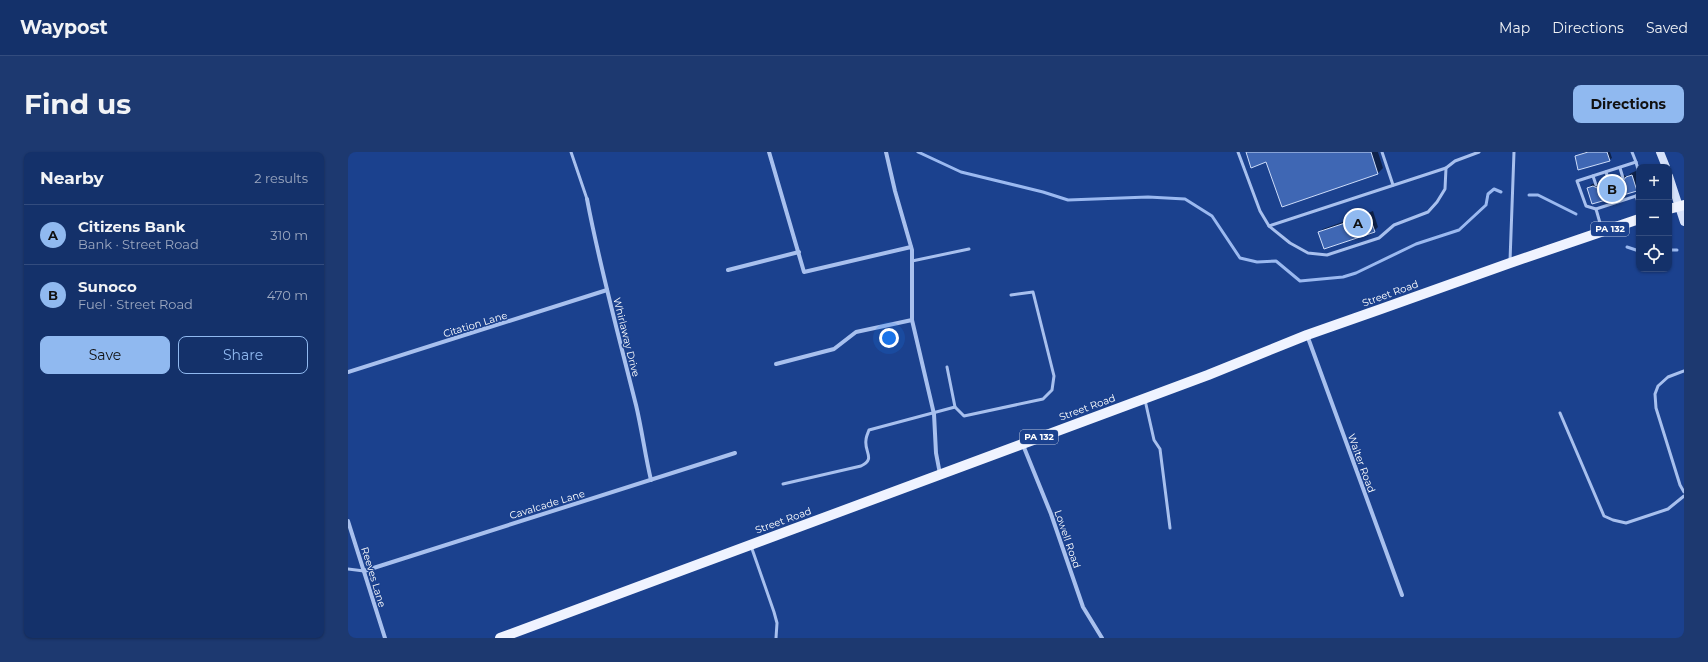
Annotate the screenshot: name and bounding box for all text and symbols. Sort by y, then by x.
text: Waypost [20,16,108,39]
text: Map [1499,19,1530,37]
text: Directions [1552,19,1624,37]
text: Saved [1646,19,1688,37]
button: Directions [1573,85,1684,123]
text: Find us [24,87,131,121]
map controls [1636,164,1672,272]
button: + [1636,164,1672,200]
text: Nearby [40,168,104,188]
text: 2 results [254,170,308,186]
pin: B [1599,174,1625,204]
button: − [1636,200,1672,236]
pin: A [1345,208,1371,238]
text: Citizens Bank [78,217,185,236]
road number: PA 132 [1591,222,1629,236]
text: A [48,227,58,243]
text: 310 m [270,227,308,243]
text: Bank · Street Road [78,236,199,252]
button: locate [1636,236,1672,272]
text: Sunoco [78,277,137,296]
street label: Street Road [1360,277,1420,310]
text: B [48,287,58,303]
text: 470 m [267,287,308,303]
text: Fuel · Street Road [78,296,193,312]
street label: Whirlaway Drive [610,296,643,378]
street label: Citation Lane [441,309,509,340]
your location [879,328,899,348]
button: Save [40,336,170,374]
button: Share [178,336,308,374]
street label: Street Road [1057,391,1117,424]
road number: PA 132 [1020,430,1058,444]
street label: Walter Road [1345,432,1378,494]
street label: Cavalcade Lane [508,487,586,522]
street label: Street Road [753,504,813,537]
street label: Lowell Road [1051,508,1084,570]
street label: Reeves Lane [358,545,389,609]

